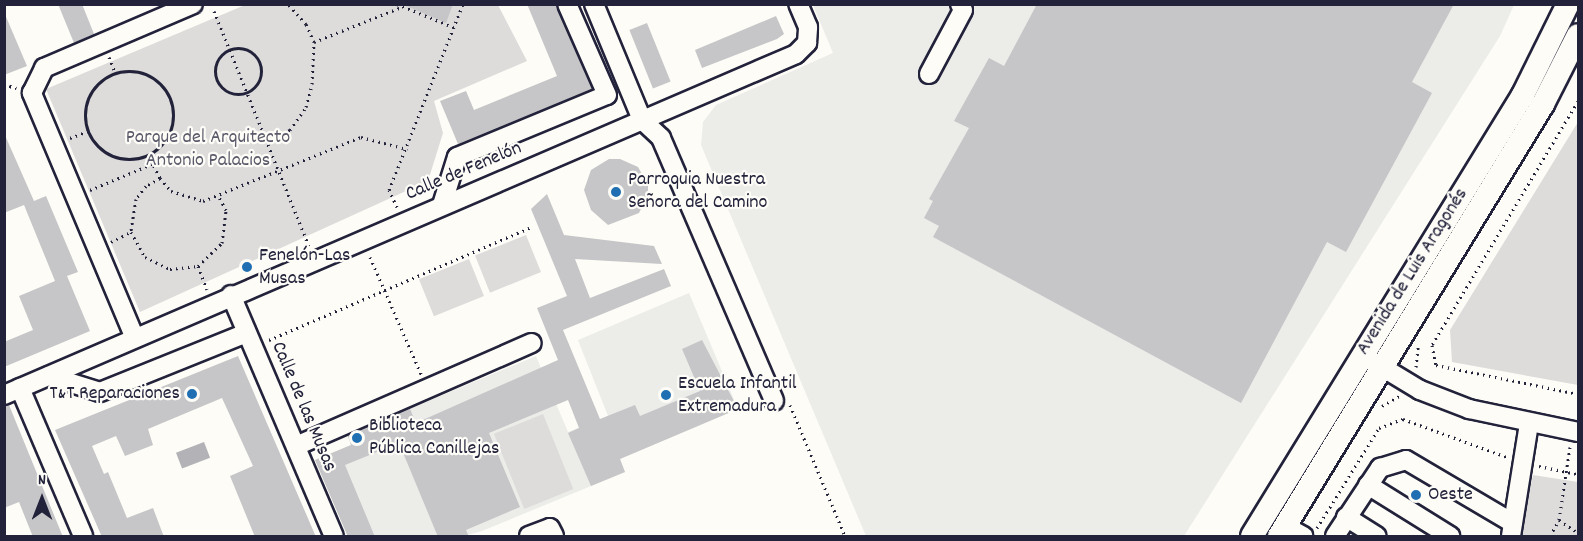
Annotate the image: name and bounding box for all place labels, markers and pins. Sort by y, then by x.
place label: Parroquia Nuestra Señora del Camino [628,168,767,215]
marker: Parroquia Nuestra Señora del Camino [609,185,623,199]
place label: Fenelón-Las Musas [259,244,350,291]
marker: Fenelón-Las Musas [240,260,254,274]
place label: Escuela Infantil Extremadura [678,372,797,419]
place label: T&T Reparaciones [50,382,180,406]
marker: T&T Reparaciones [185,387,199,401]
marker: Escuela Infantil Extremadura [659,388,673,402]
place label: Biblioteca Pública Canillejas [369,414,499,461]
marker: Biblioteca Pública Canillejas [350,431,364,445]
place label: Oeste [1428,483,1473,507]
marker: Oeste [1409,488,1423,502]

